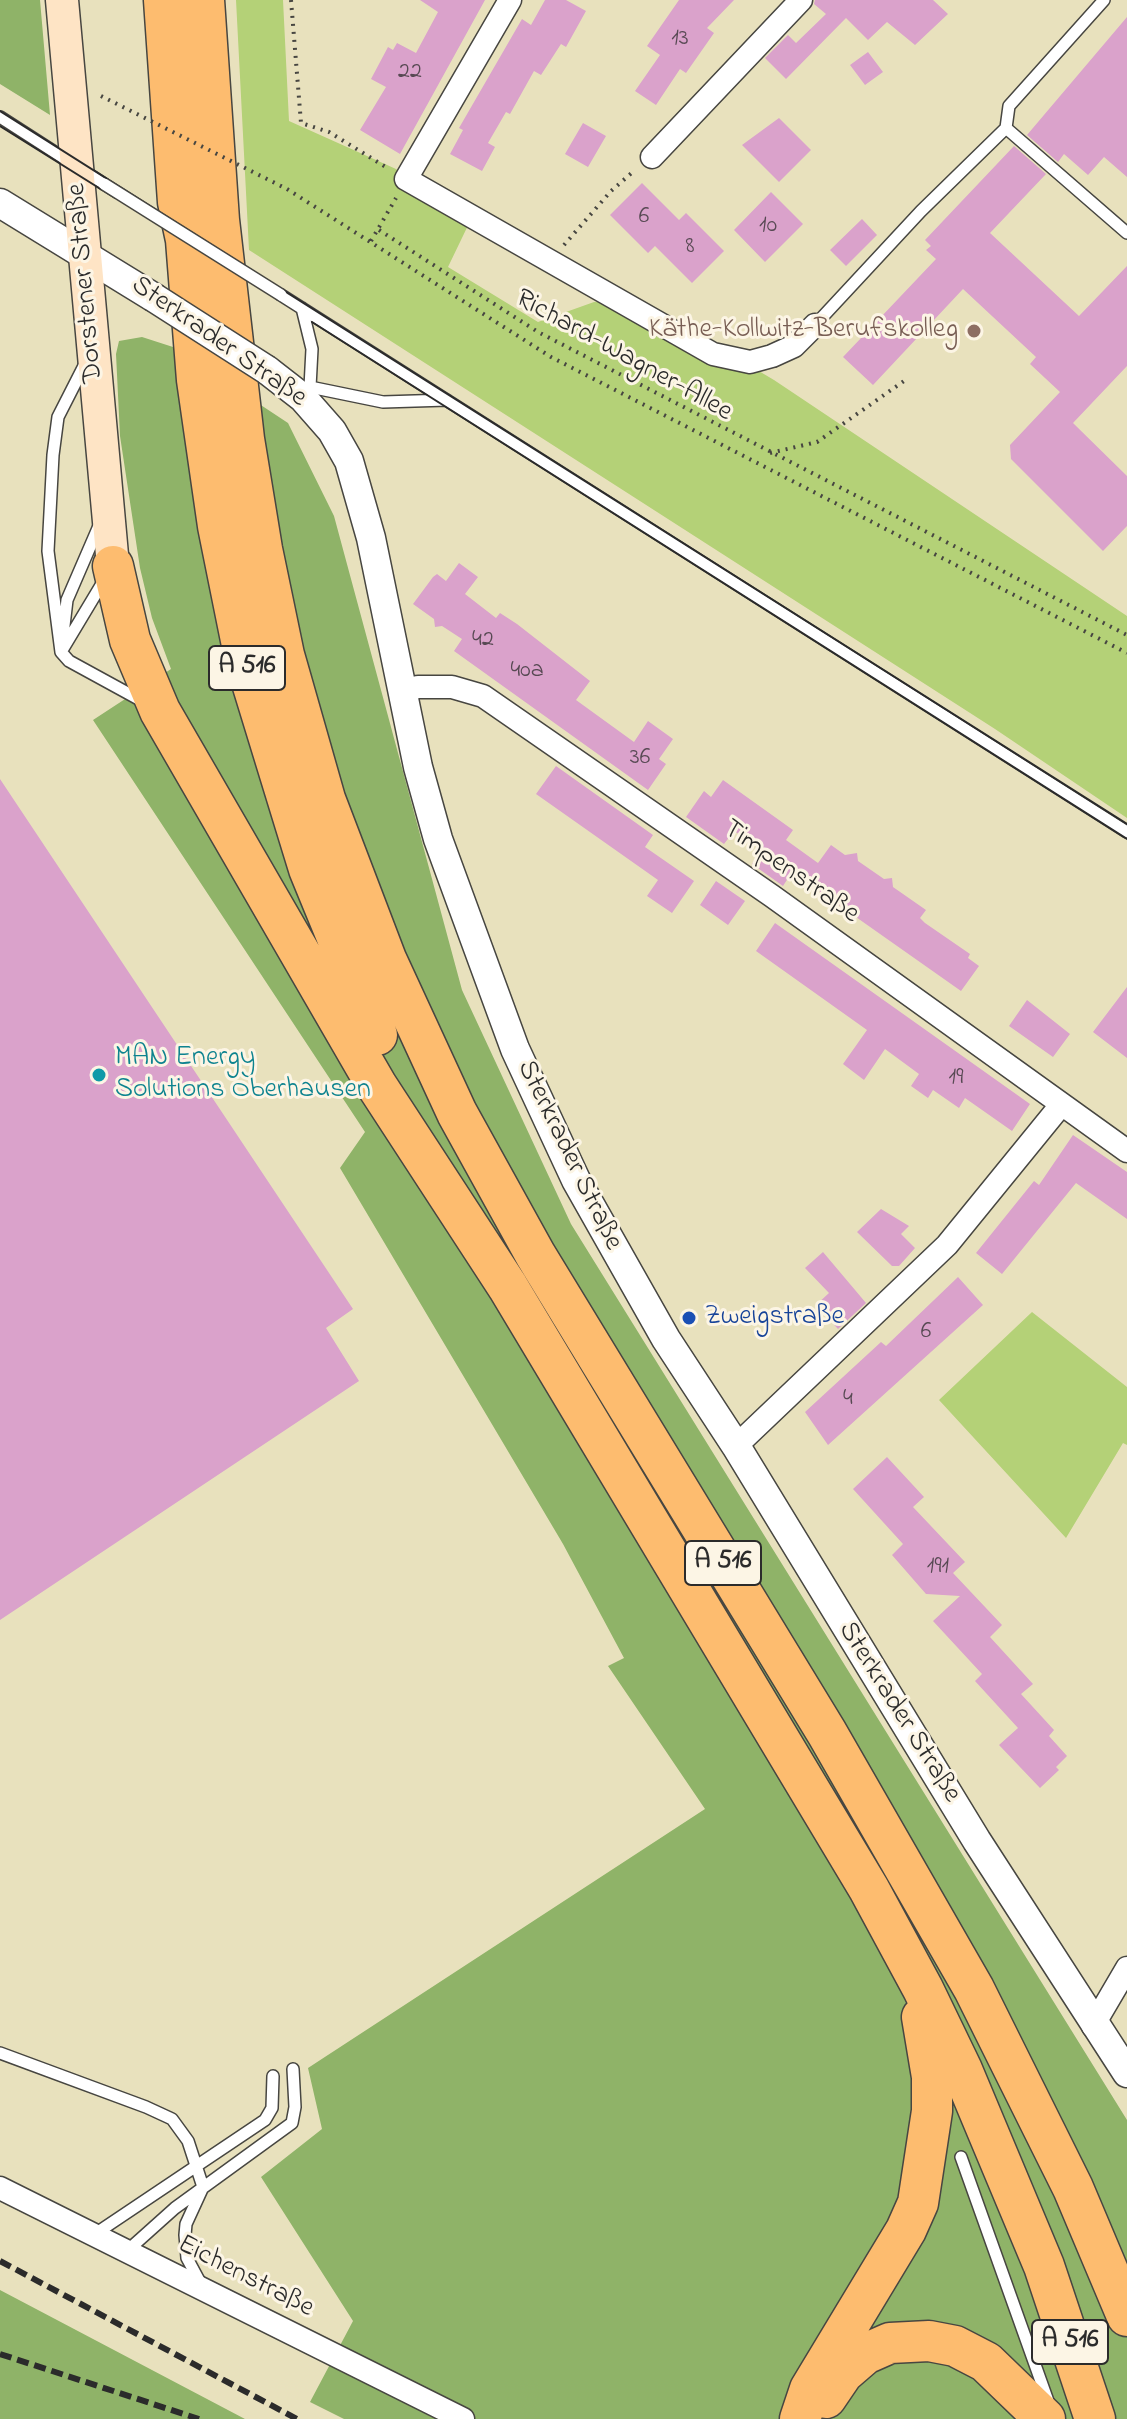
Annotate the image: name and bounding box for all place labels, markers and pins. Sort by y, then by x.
place label: Käthe-Kollwitz-Berufskolleg [649,314,958,348]
marker: Käthe-Kollwitz-Berufskolleg [965,322,983,340]
place label: MAN Energy Solutions Oberhausen [115,1042,371,1108]
marker: MAN Energy Solutions Oberhausen [90,1066,108,1084]
place label: Zweigstraße [705,1301,844,1335]
marker: Zweigstraße [680,1309,698,1327]

